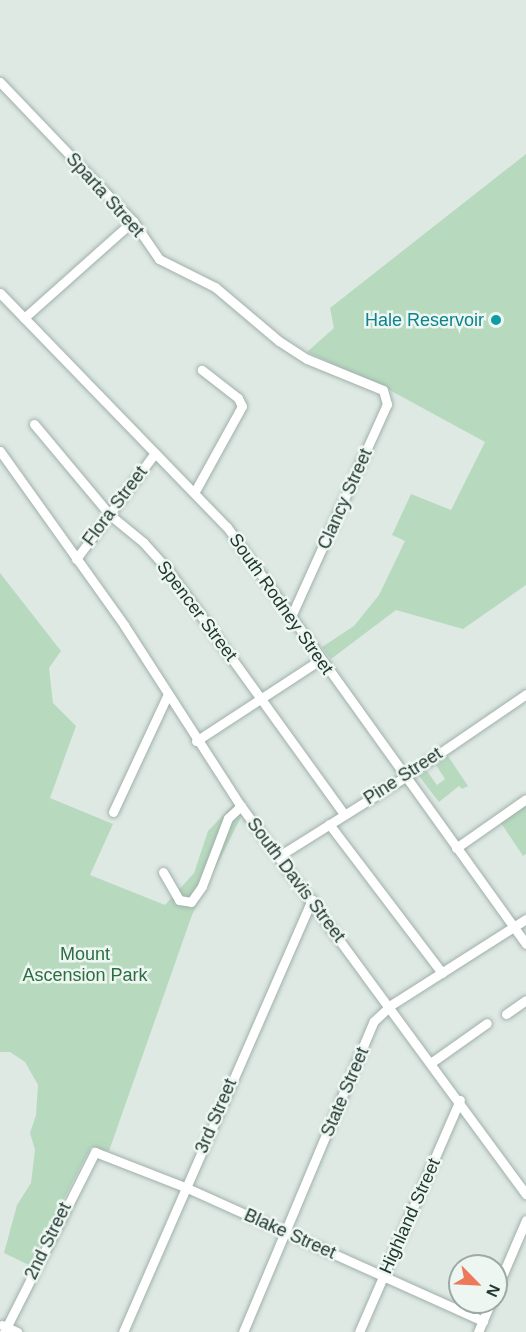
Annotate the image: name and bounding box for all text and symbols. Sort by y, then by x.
street label: Sparta Street [61,148,149,242]
place label: Hale Reservoir [365,309,484,331]
marker: Hale Reservoir [489,313,503,327]
street label: Clancy Street [313,445,377,553]
street label: Flora Street [78,462,152,550]
street label: South Rodney Street [224,529,338,679]
street label: Spencer Street [152,557,242,665]
street label: Pine Street [360,743,446,809]
street label: South Davis Street [242,814,350,946]
park label: Mount Ascension Park [22,944,148,986]
street label: State Street [316,1044,374,1140]
street label: 3rd Street [191,1075,241,1157]
street label: Highland Street [375,1155,445,1277]
street label: 2nd Street [20,1199,76,1283]
street label: Blake Street [241,1204,339,1264]
north arrow [448,1254,508,1314]
text: N [483,1282,503,1299]

